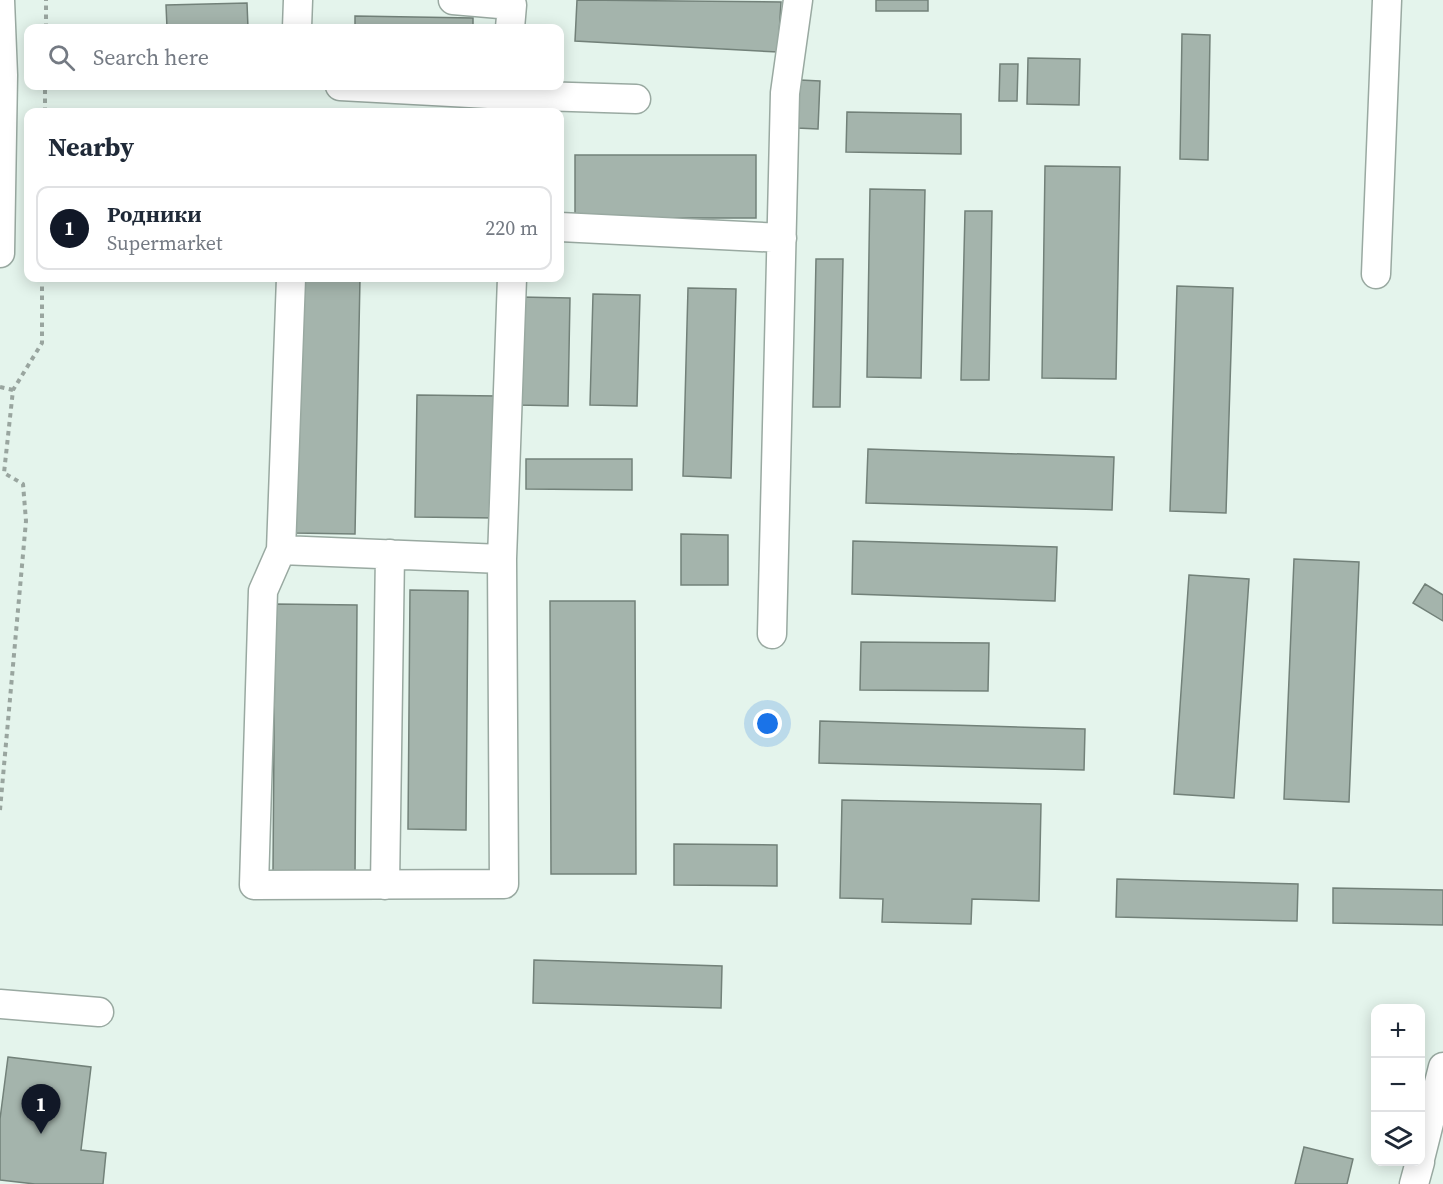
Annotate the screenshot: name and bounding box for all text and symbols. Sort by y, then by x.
search box [24,24,564,90]
icon: search [45,41,78,74]
text: Search here [93,42,209,72]
text: Nearby [48,129,134,165]
text: Родники [107,199,202,229]
text: 1 [64,214,75,242]
text: 220 m [485,214,538,242]
text: Supermarket [107,229,222,257]
your location [753,709,782,738]
map controls [1371,1004,1425,1166]
button: + [1371,1004,1425,1058]
button: − [1371,1058,1425,1112]
pin: 1 [22,1084,60,1134]
button: layers [1371,1112,1425,1166]

